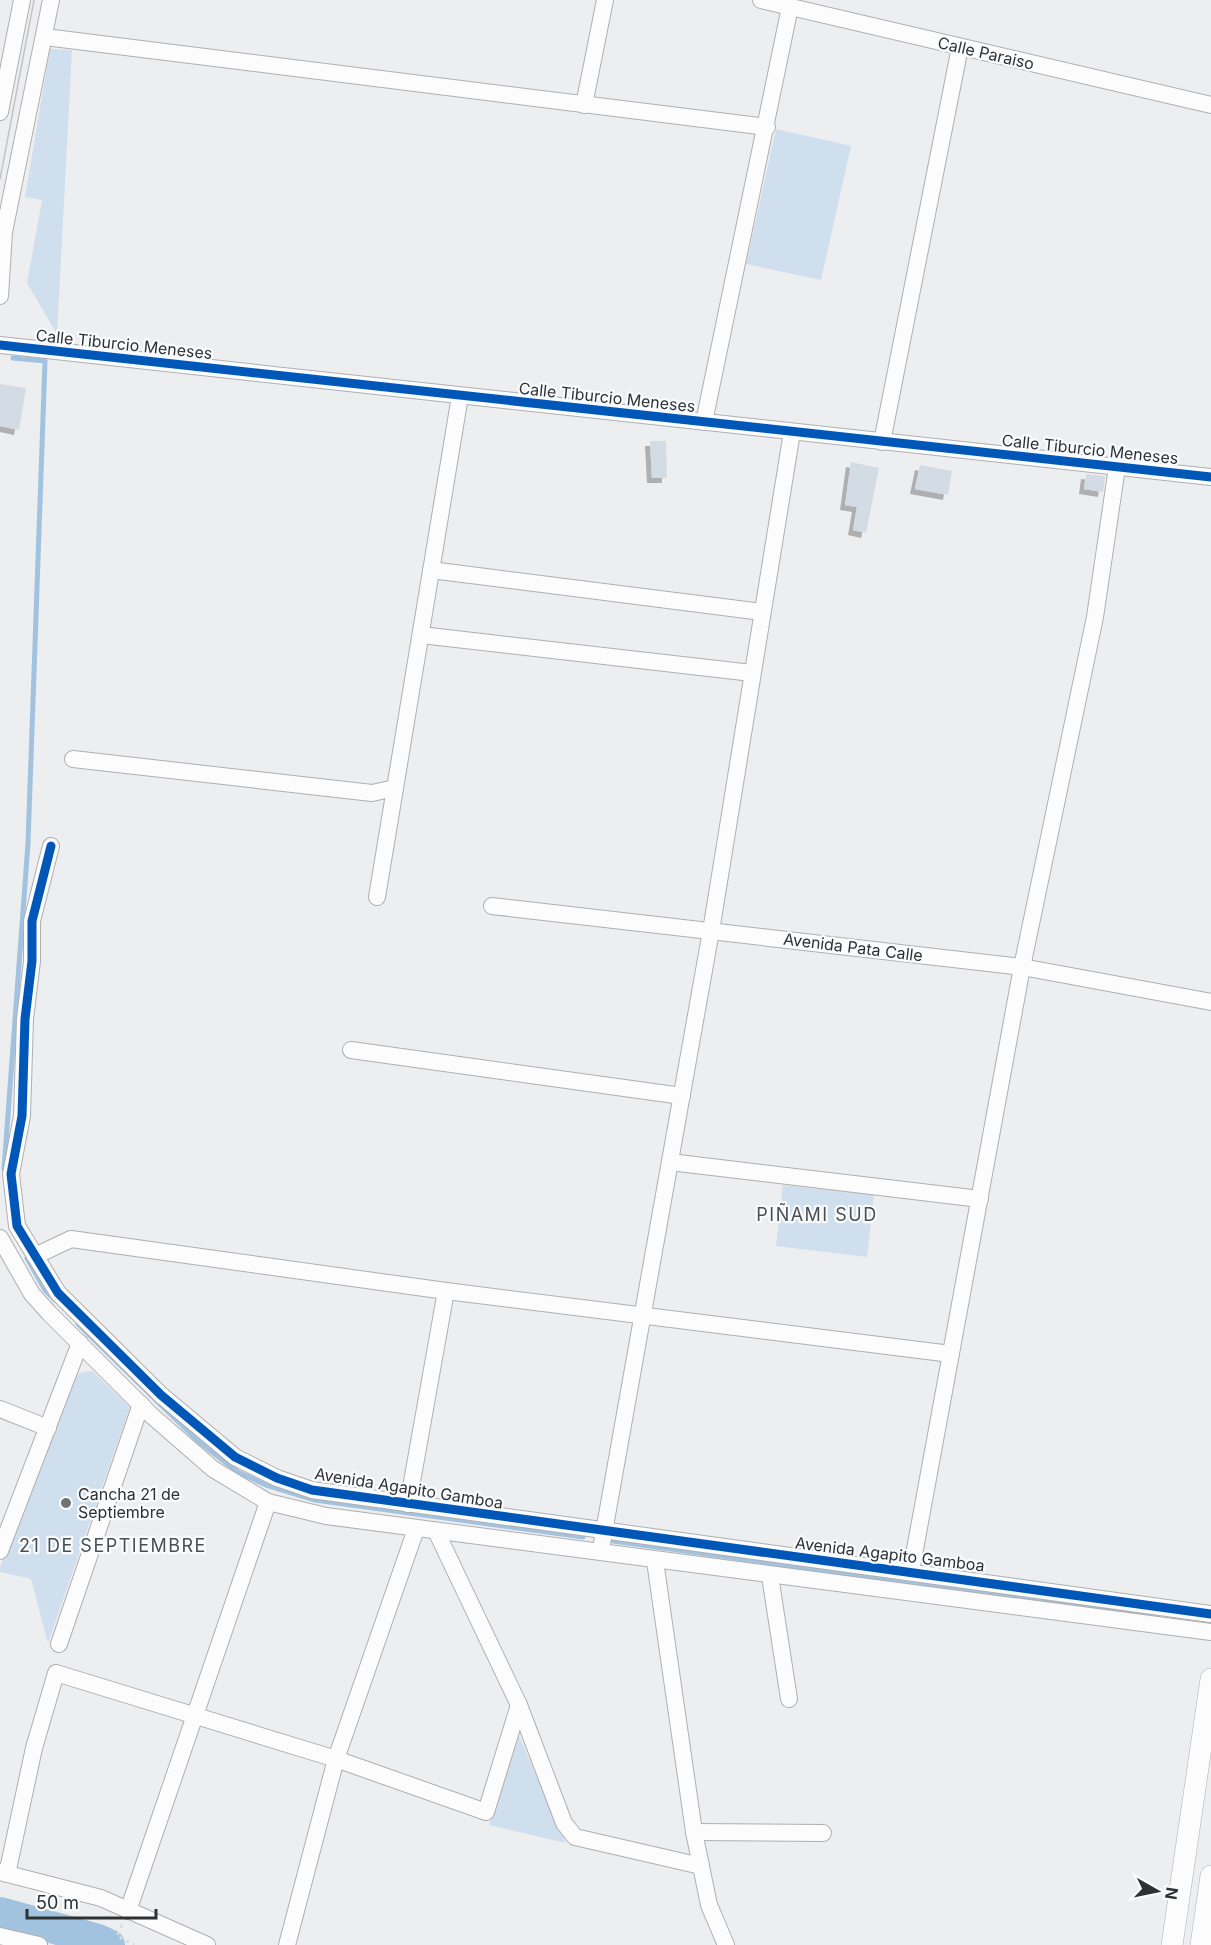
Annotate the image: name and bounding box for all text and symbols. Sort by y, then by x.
street label: Calle Paraiso [936,32,1036,74]
street label: Calle Tiburcio Meneses [35,325,213,363]
street label: Calle Tiburcio Meneses [518,378,696,416]
street label: Calle Tiburcio Meneses [1001,430,1179,468]
street label: Avenida Pata Calle [782,929,924,965]
district label: PIÑAMI SUD [756,1203,878,1225]
street label: Avenida Agapito Gamboa [313,1463,505,1513]
place label: Cancha 21 de Septiembre [78,1484,180,1522]
marker: Cancha 21 de Septiembre [59,1496,73,1510]
street label: Avenida Agapito Gamboa [794,1532,986,1576]
district label: 21 DE SEPTIEMBRE [19,1535,207,1556]
north arrow [1127,1861,1187,1921]
scale bar [27,1882,156,1920]
text: N [1161,1886,1183,1901]
text: 50 m [36,1892,79,1913]

